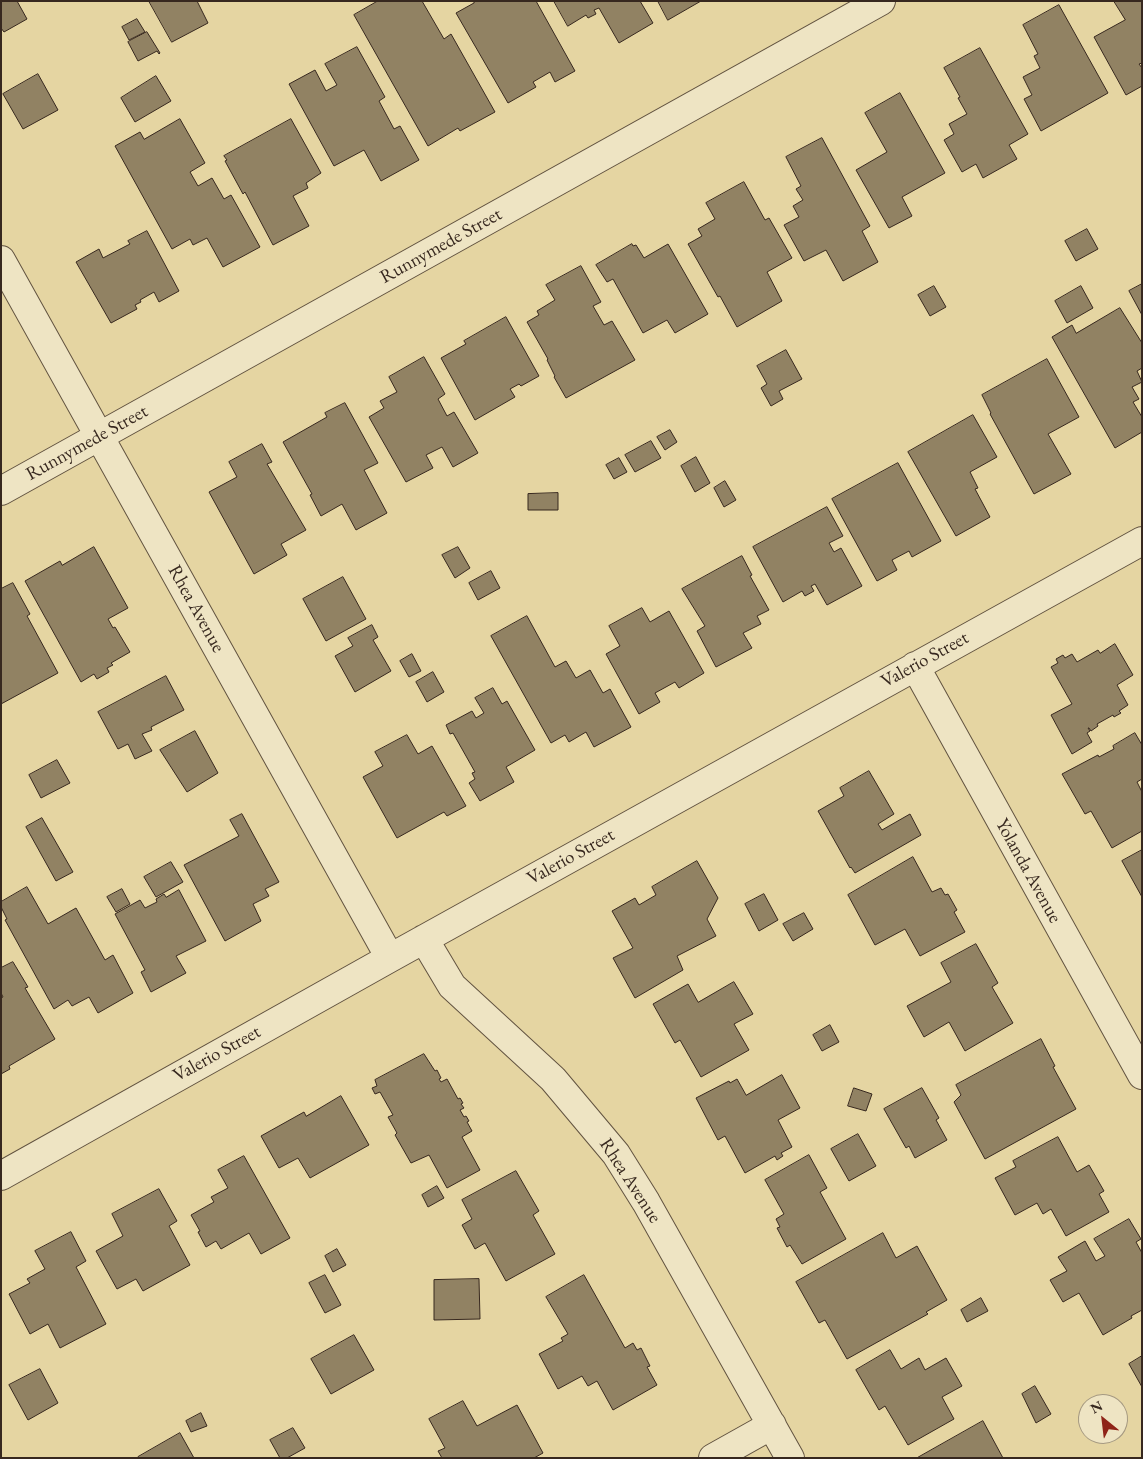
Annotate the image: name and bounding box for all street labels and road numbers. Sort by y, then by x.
street label: Runnymede Street [376,203,506,289]
street label: Runnymede Street [22,400,152,486]
street label: Rhea Avenue [163,561,229,657]
street label: Valerio Street [877,627,973,693]
street label: Yolanda Avenue [990,815,1066,927]
street label: Valerio Street [523,824,619,890]
street label: Valerio Street [169,1021,265,1087]
street label: Rhea Avenue [594,1134,666,1228]

